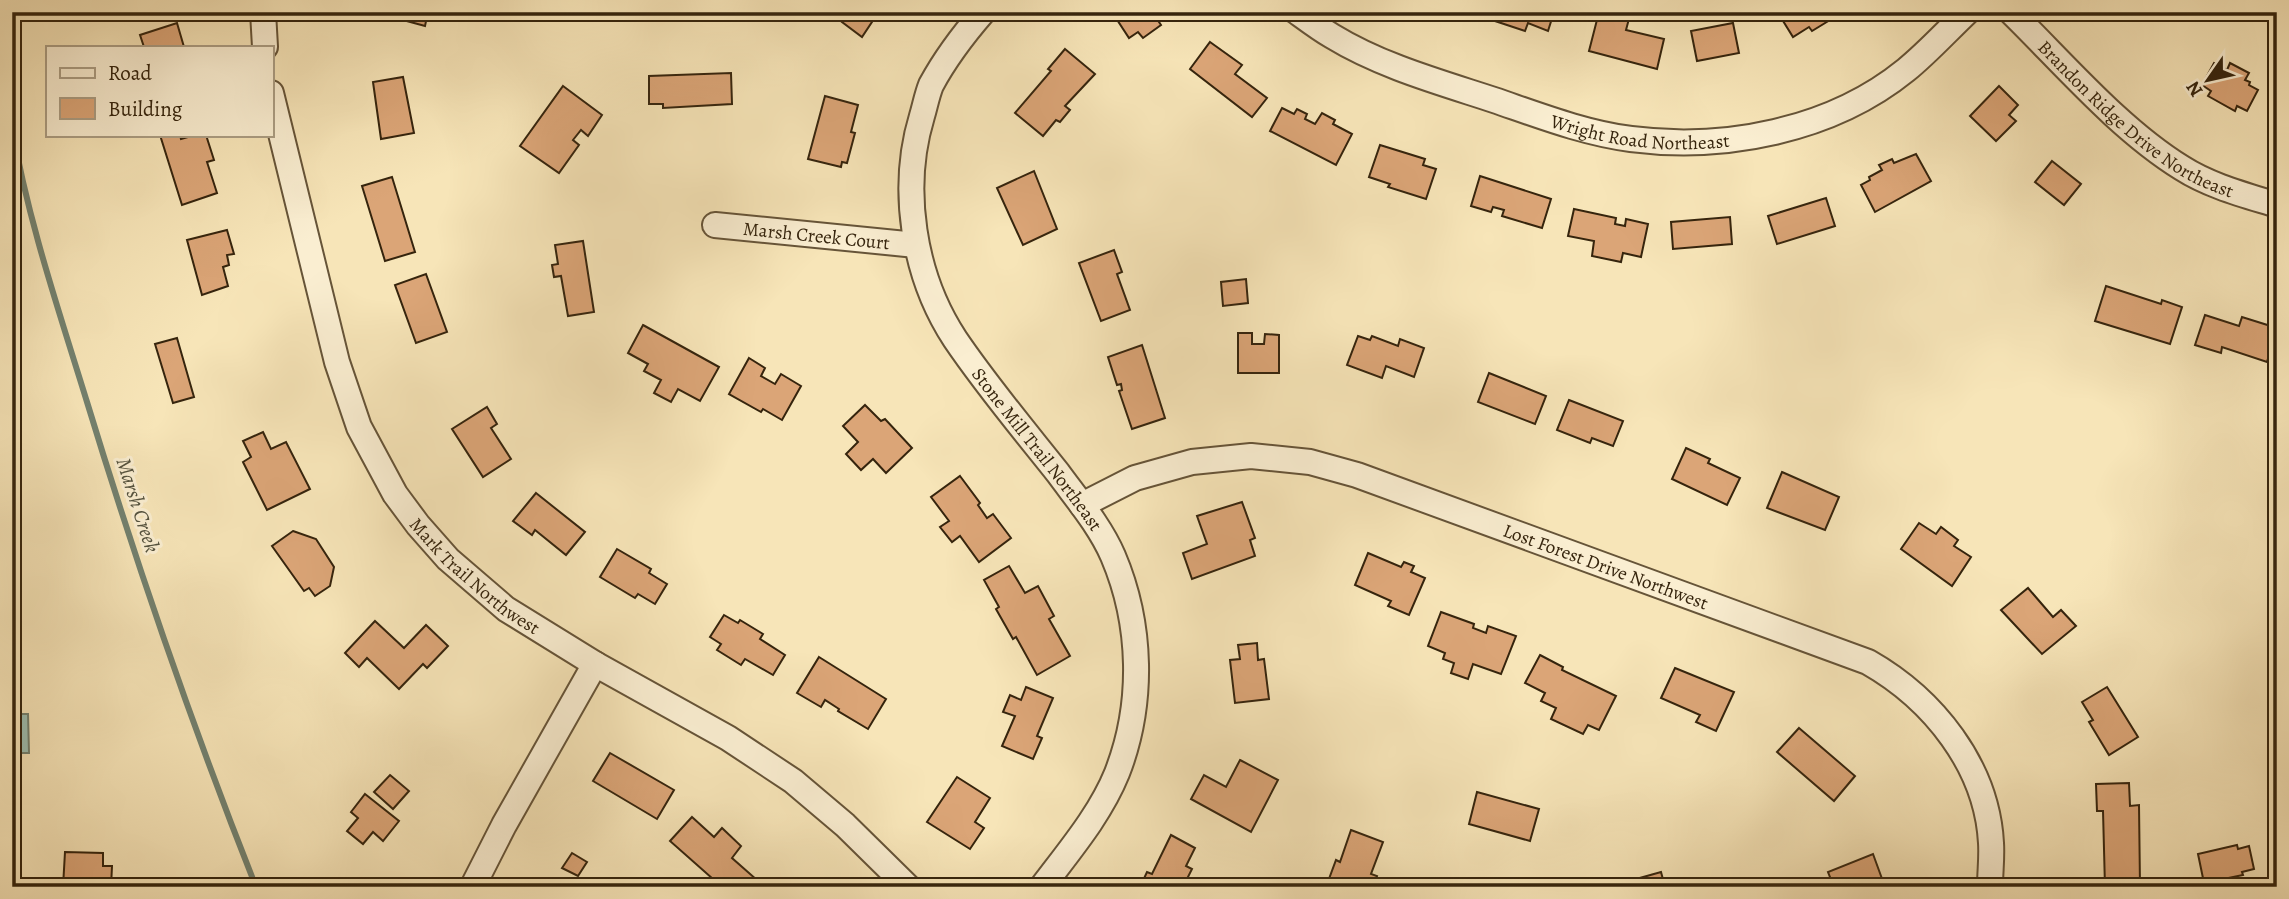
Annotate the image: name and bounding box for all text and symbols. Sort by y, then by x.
street label: Brandon Ridge Drive Northeast [2036,33,2244,199]
legend [46,46,273,136]
north arrow [2174,46,2244,116]
text: Road [108,59,152,87]
text: Building [108,95,183,123]
street label: Wright Road Northeast [1546,108,1731,156]
street label: Marsh Creek Court [742,216,891,256]
street label: Stone Mill Trail Northeast [965,362,1108,536]
water label: Marsh Creek [110,454,166,556]
street label: Mark Trail Northwest [403,512,545,641]
street label: Lost Forest Drive Northwest [1499,518,1712,616]

